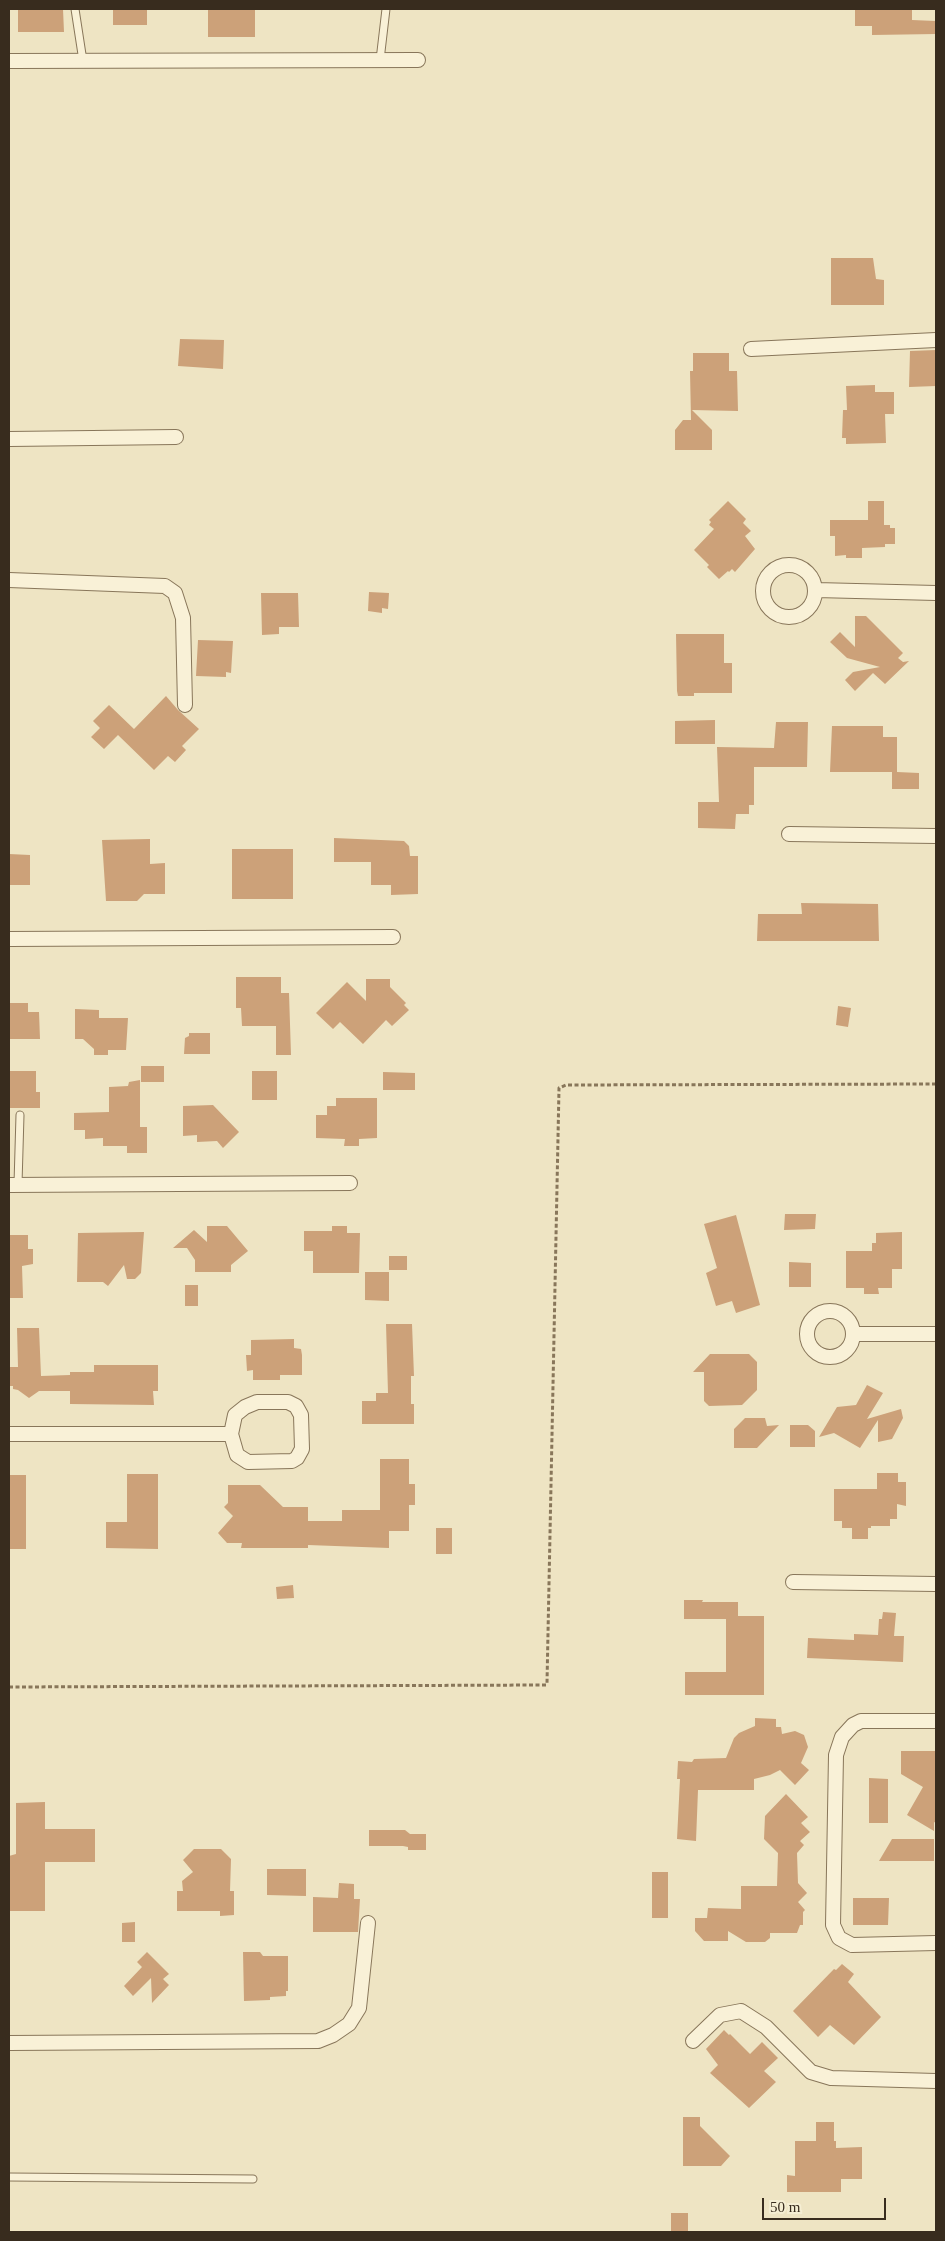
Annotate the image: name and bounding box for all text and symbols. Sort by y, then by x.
scale bar [765,2188,889,2220]
text: 50 m [770,2199,800,2215]

